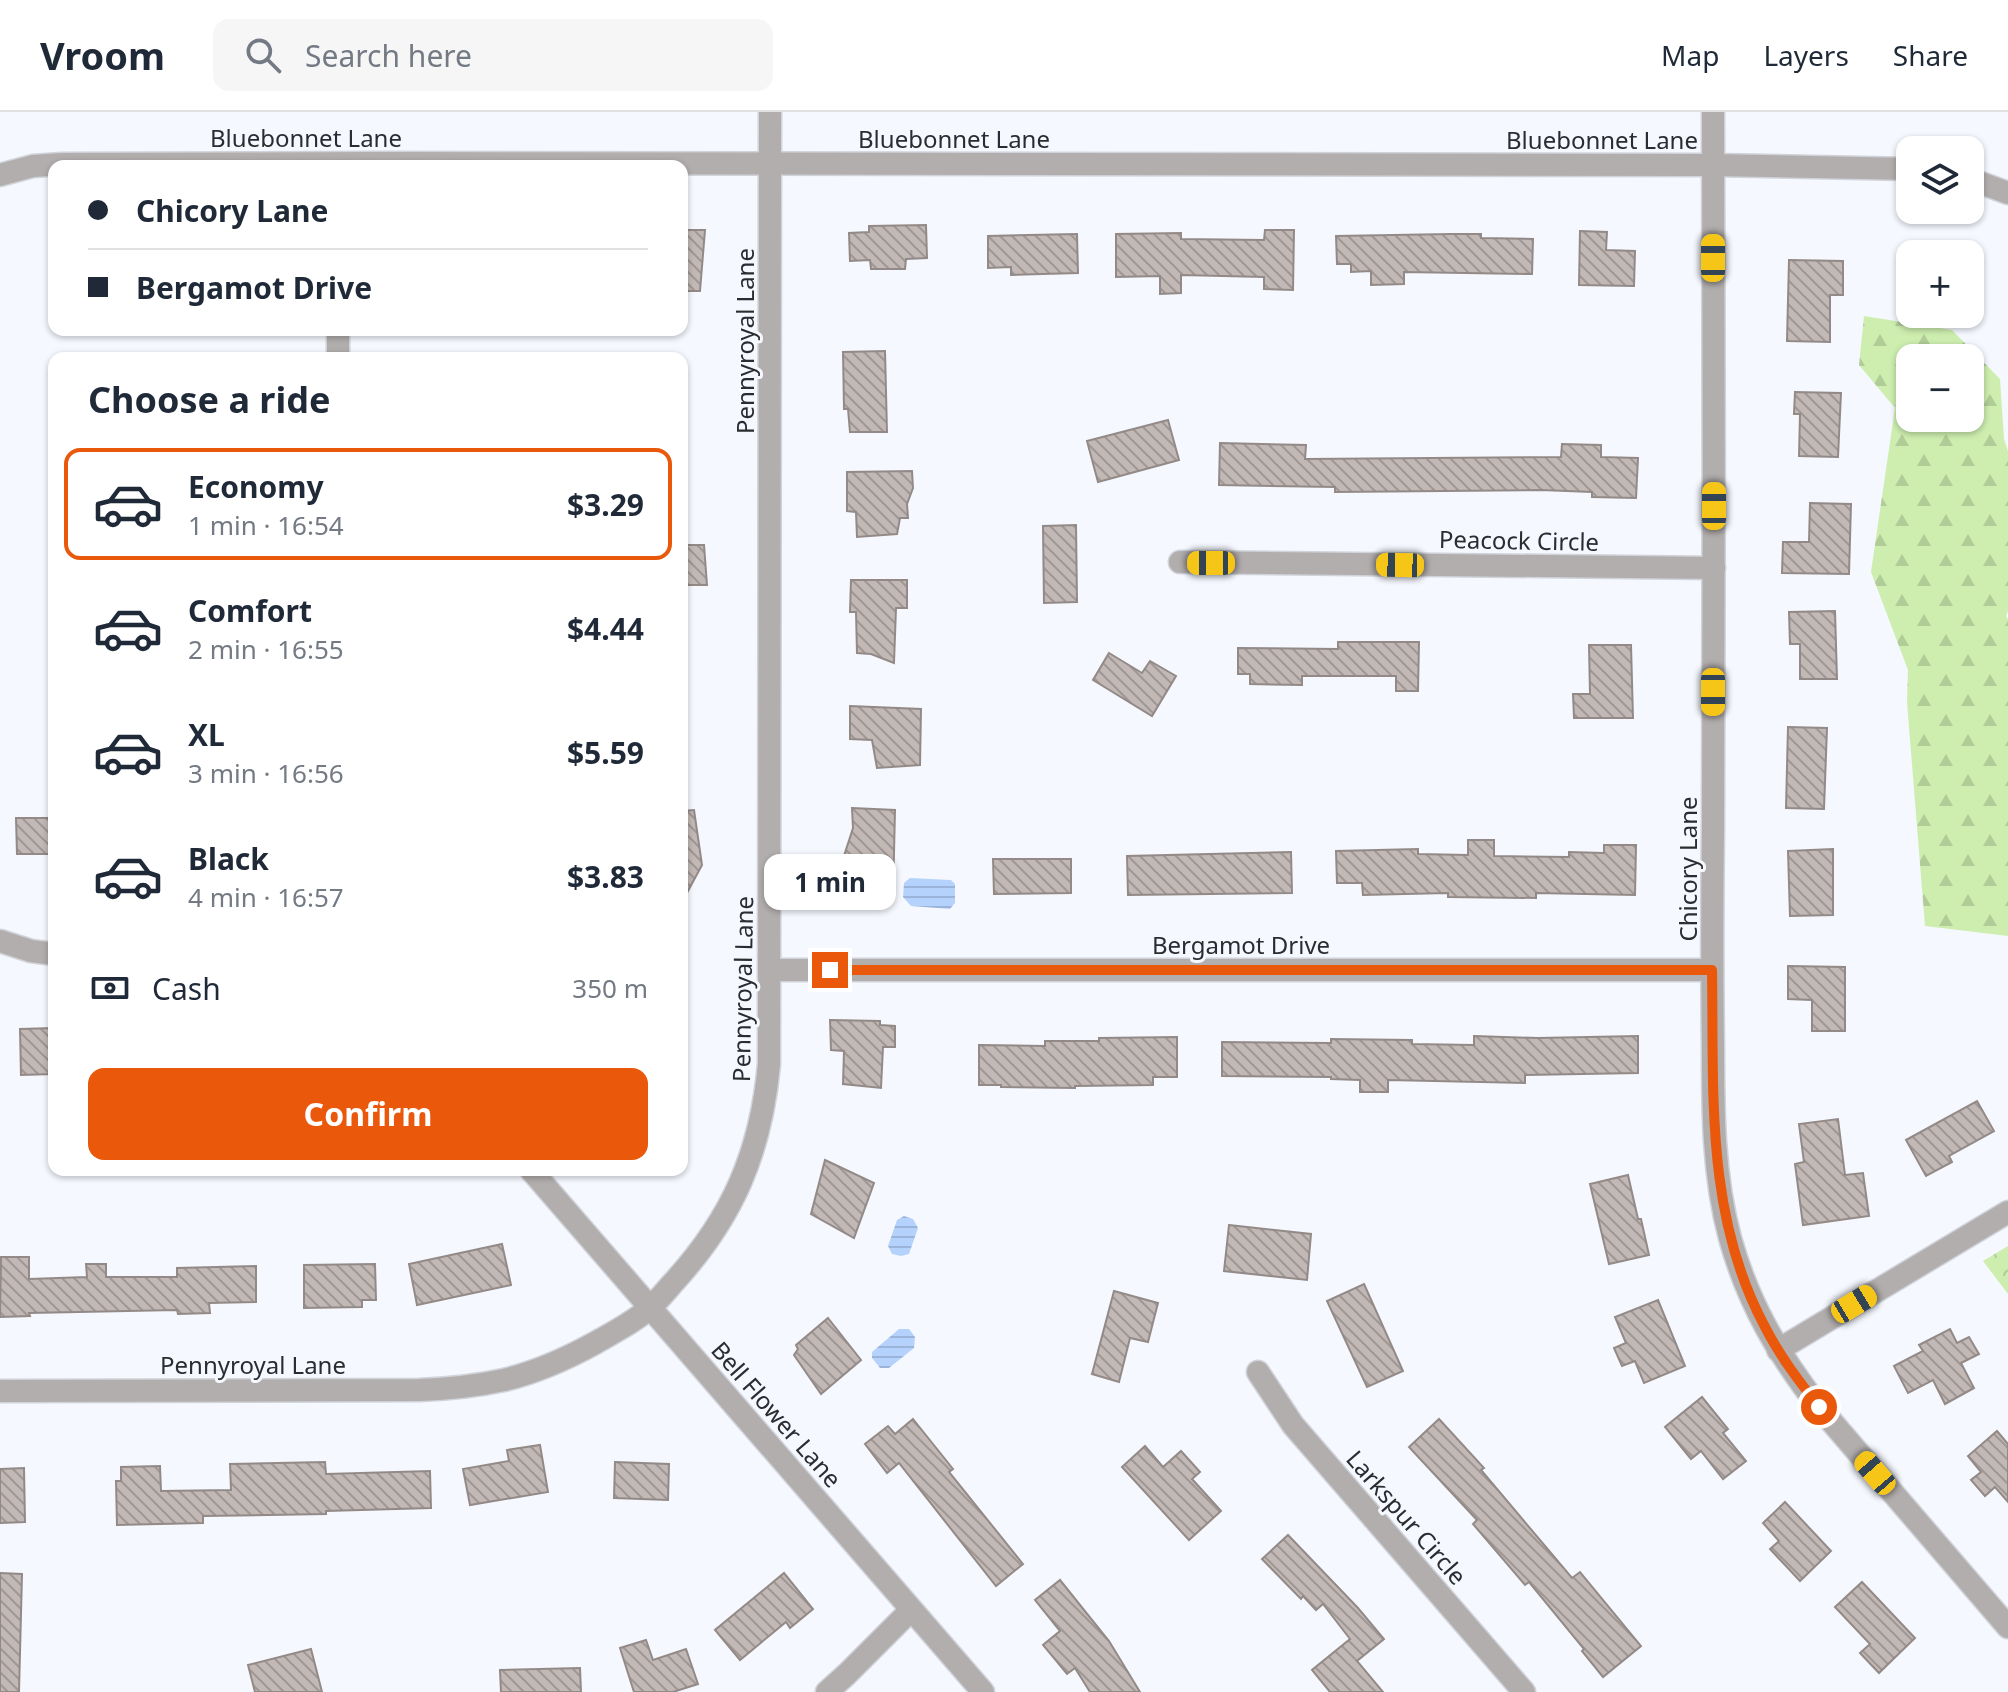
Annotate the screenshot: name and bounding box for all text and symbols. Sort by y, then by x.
search box [213,19,773,91]
text: Vroom [40,29,165,81]
icon: search [241,33,285,77]
text: Search here [305,35,472,76]
text: Map [1661,36,1719,74]
text: Layers [1763,36,1849,74]
text: Share [1893,36,1968,74]
street label: Bluebonnet Lane [210,121,402,154]
street label: Bluebonnet Lane [858,122,1050,155]
street label: Bluebonnet Lane [1506,123,1698,156]
map controls [1896,136,1984,432]
button: layers [1896,136,1984,224]
text: Chicory Lane [136,190,328,231]
car [1701,234,1725,282]
button: + [1896,240,1984,328]
street label: Pennyroyal Lane [728,248,761,434]
text: Bergamot Drive [136,267,372,308]
button: − [1896,344,1984,432]
text: Choose a ride [88,375,330,424]
text: Economy [188,466,324,507]
icon: car [92,468,164,540]
car [1702,482,1726,530]
text: $3.29 [567,484,644,525]
text: 1 min · 16:54 [188,507,344,543]
street label: Peacock Circle [1439,522,1599,558]
car [1187,551,1235,575]
car [1376,553,1424,577]
text: Comfort [188,590,312,631]
icon: car [92,592,164,664]
text: $4.44 [567,608,644,649]
text: 2 min · 16:55 [188,631,344,667]
car [1701,668,1725,716]
text: XL [188,714,225,755]
icon: car [92,716,164,788]
text: $5.59 [567,732,644,773]
text: 3 min · 16:56 [188,755,344,791]
street label: Chicory Lane [1671,796,1704,942]
text: Black [188,838,269,879]
icon: car [92,840,164,912]
callout: 1 min [764,854,896,910]
text: $3.83 [567,856,644,897]
text: 1 min [794,864,866,900]
text: 4 min · 16:57 [188,879,344,915]
street label: Pennyroyal Lane [724,896,760,1082]
street label: Bergamot Drive [1152,928,1330,961]
route end [812,952,848,988]
icon: cash [88,966,132,1010]
text: Cash [152,968,221,1009]
text: 350 m [572,970,648,1006]
button: Confirm [88,1068,648,1160]
car [1827,1281,1881,1327]
street label: Bell Flower Lane [704,1334,850,1494]
street label: Pennyroyal Lane [160,1348,346,1381]
route start [1801,1389,1837,1425]
street label: Larkspur Circle [1339,1443,1475,1591]
car [1850,1447,1900,1499]

